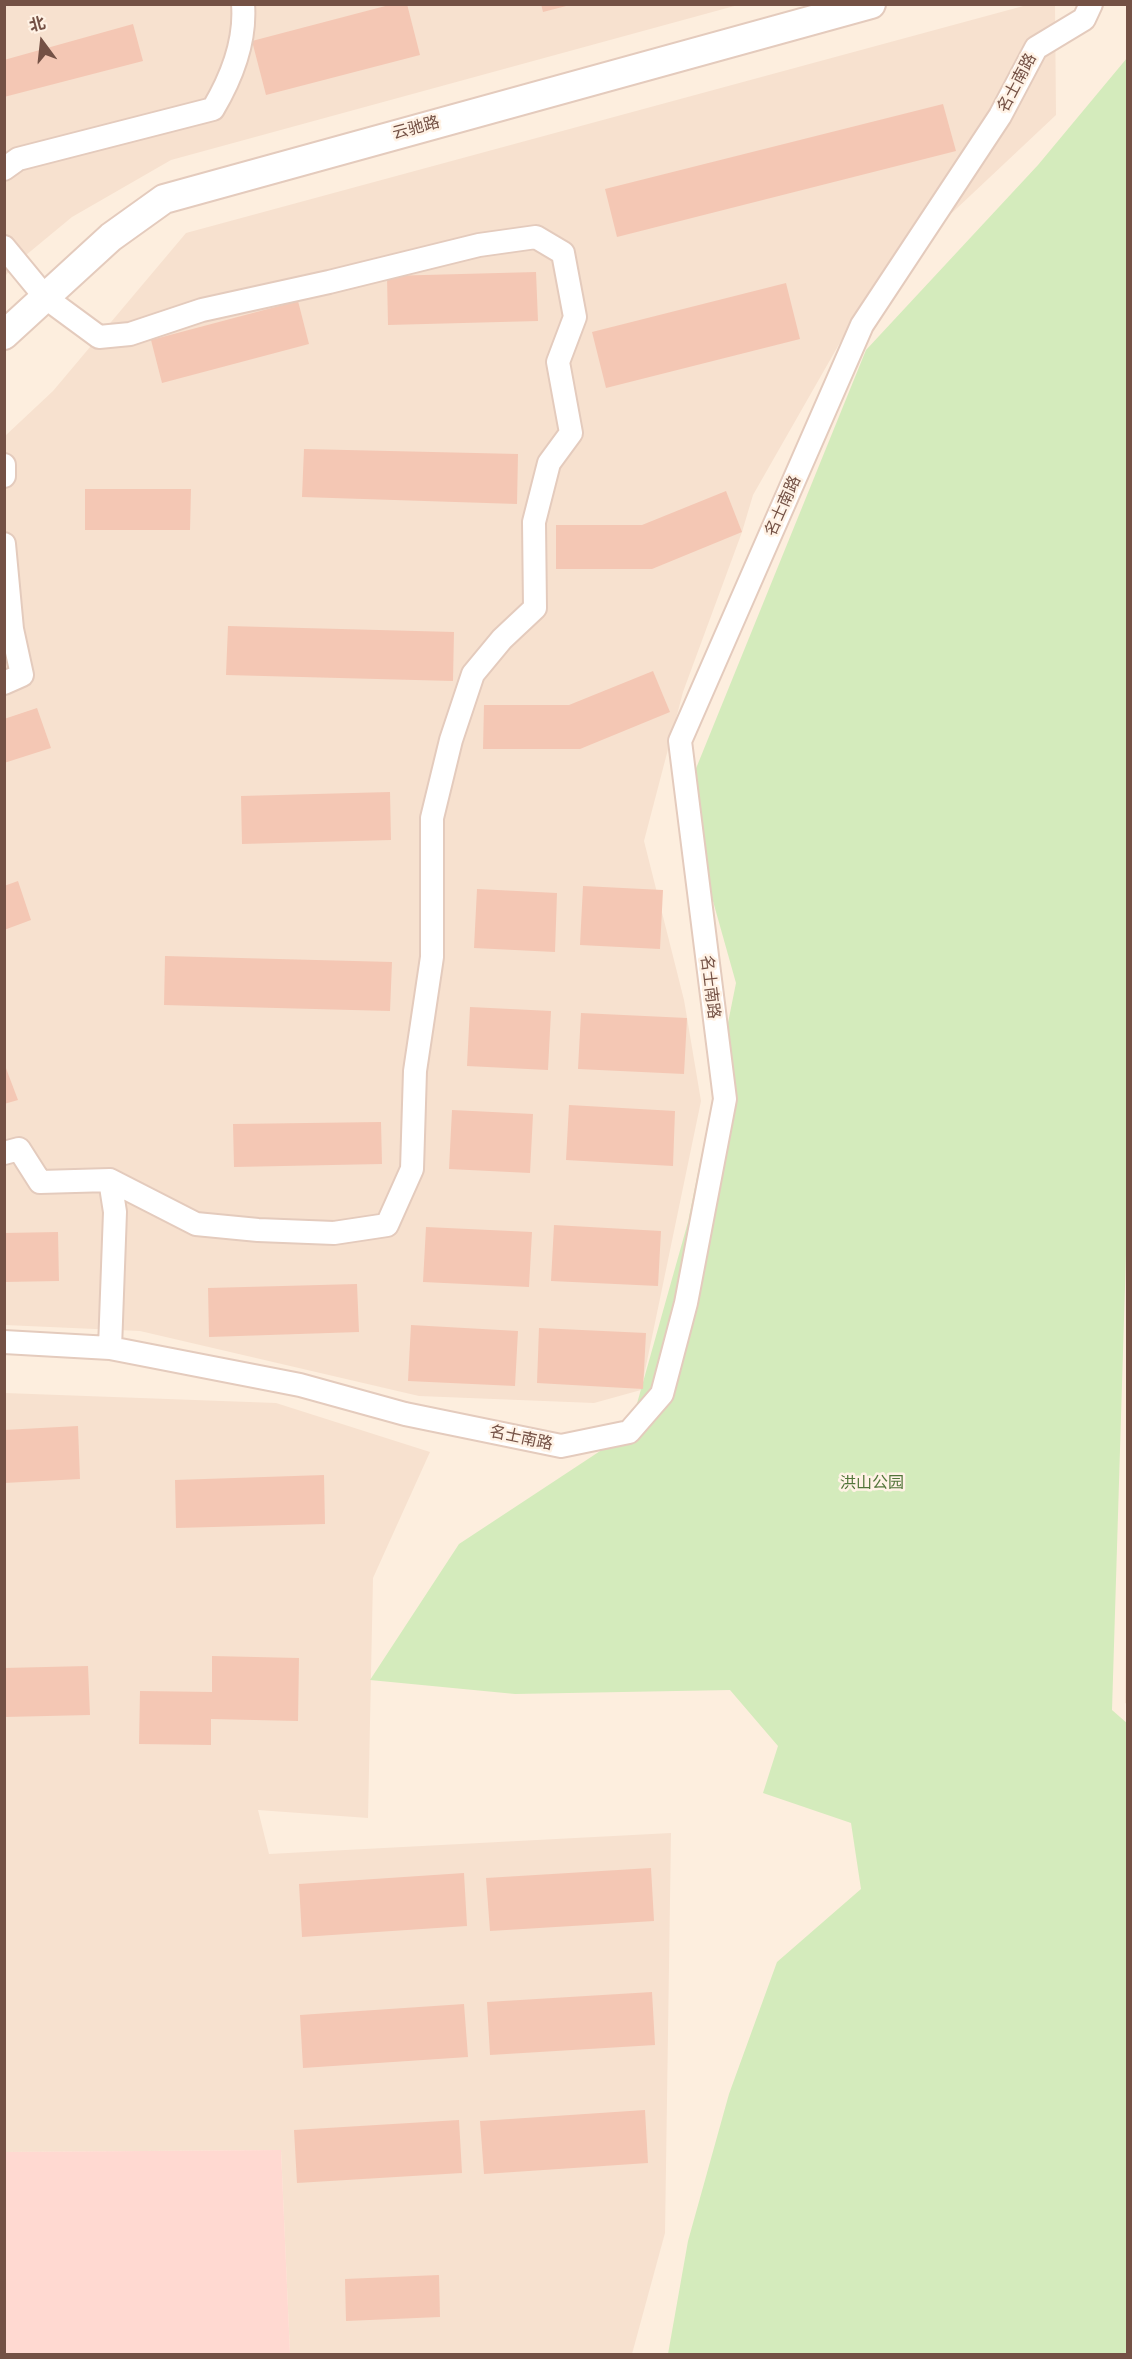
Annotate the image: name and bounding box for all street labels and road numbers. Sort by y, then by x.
street label: 名士南路 [994,50,1040,116]
street label: 云驰路 [390,113,442,143]
street label: 名士南路 [761,473,805,539]
street label: 名士南路 [697,954,723,1020]
street label: 名士南路 [488,1422,554,1454]

